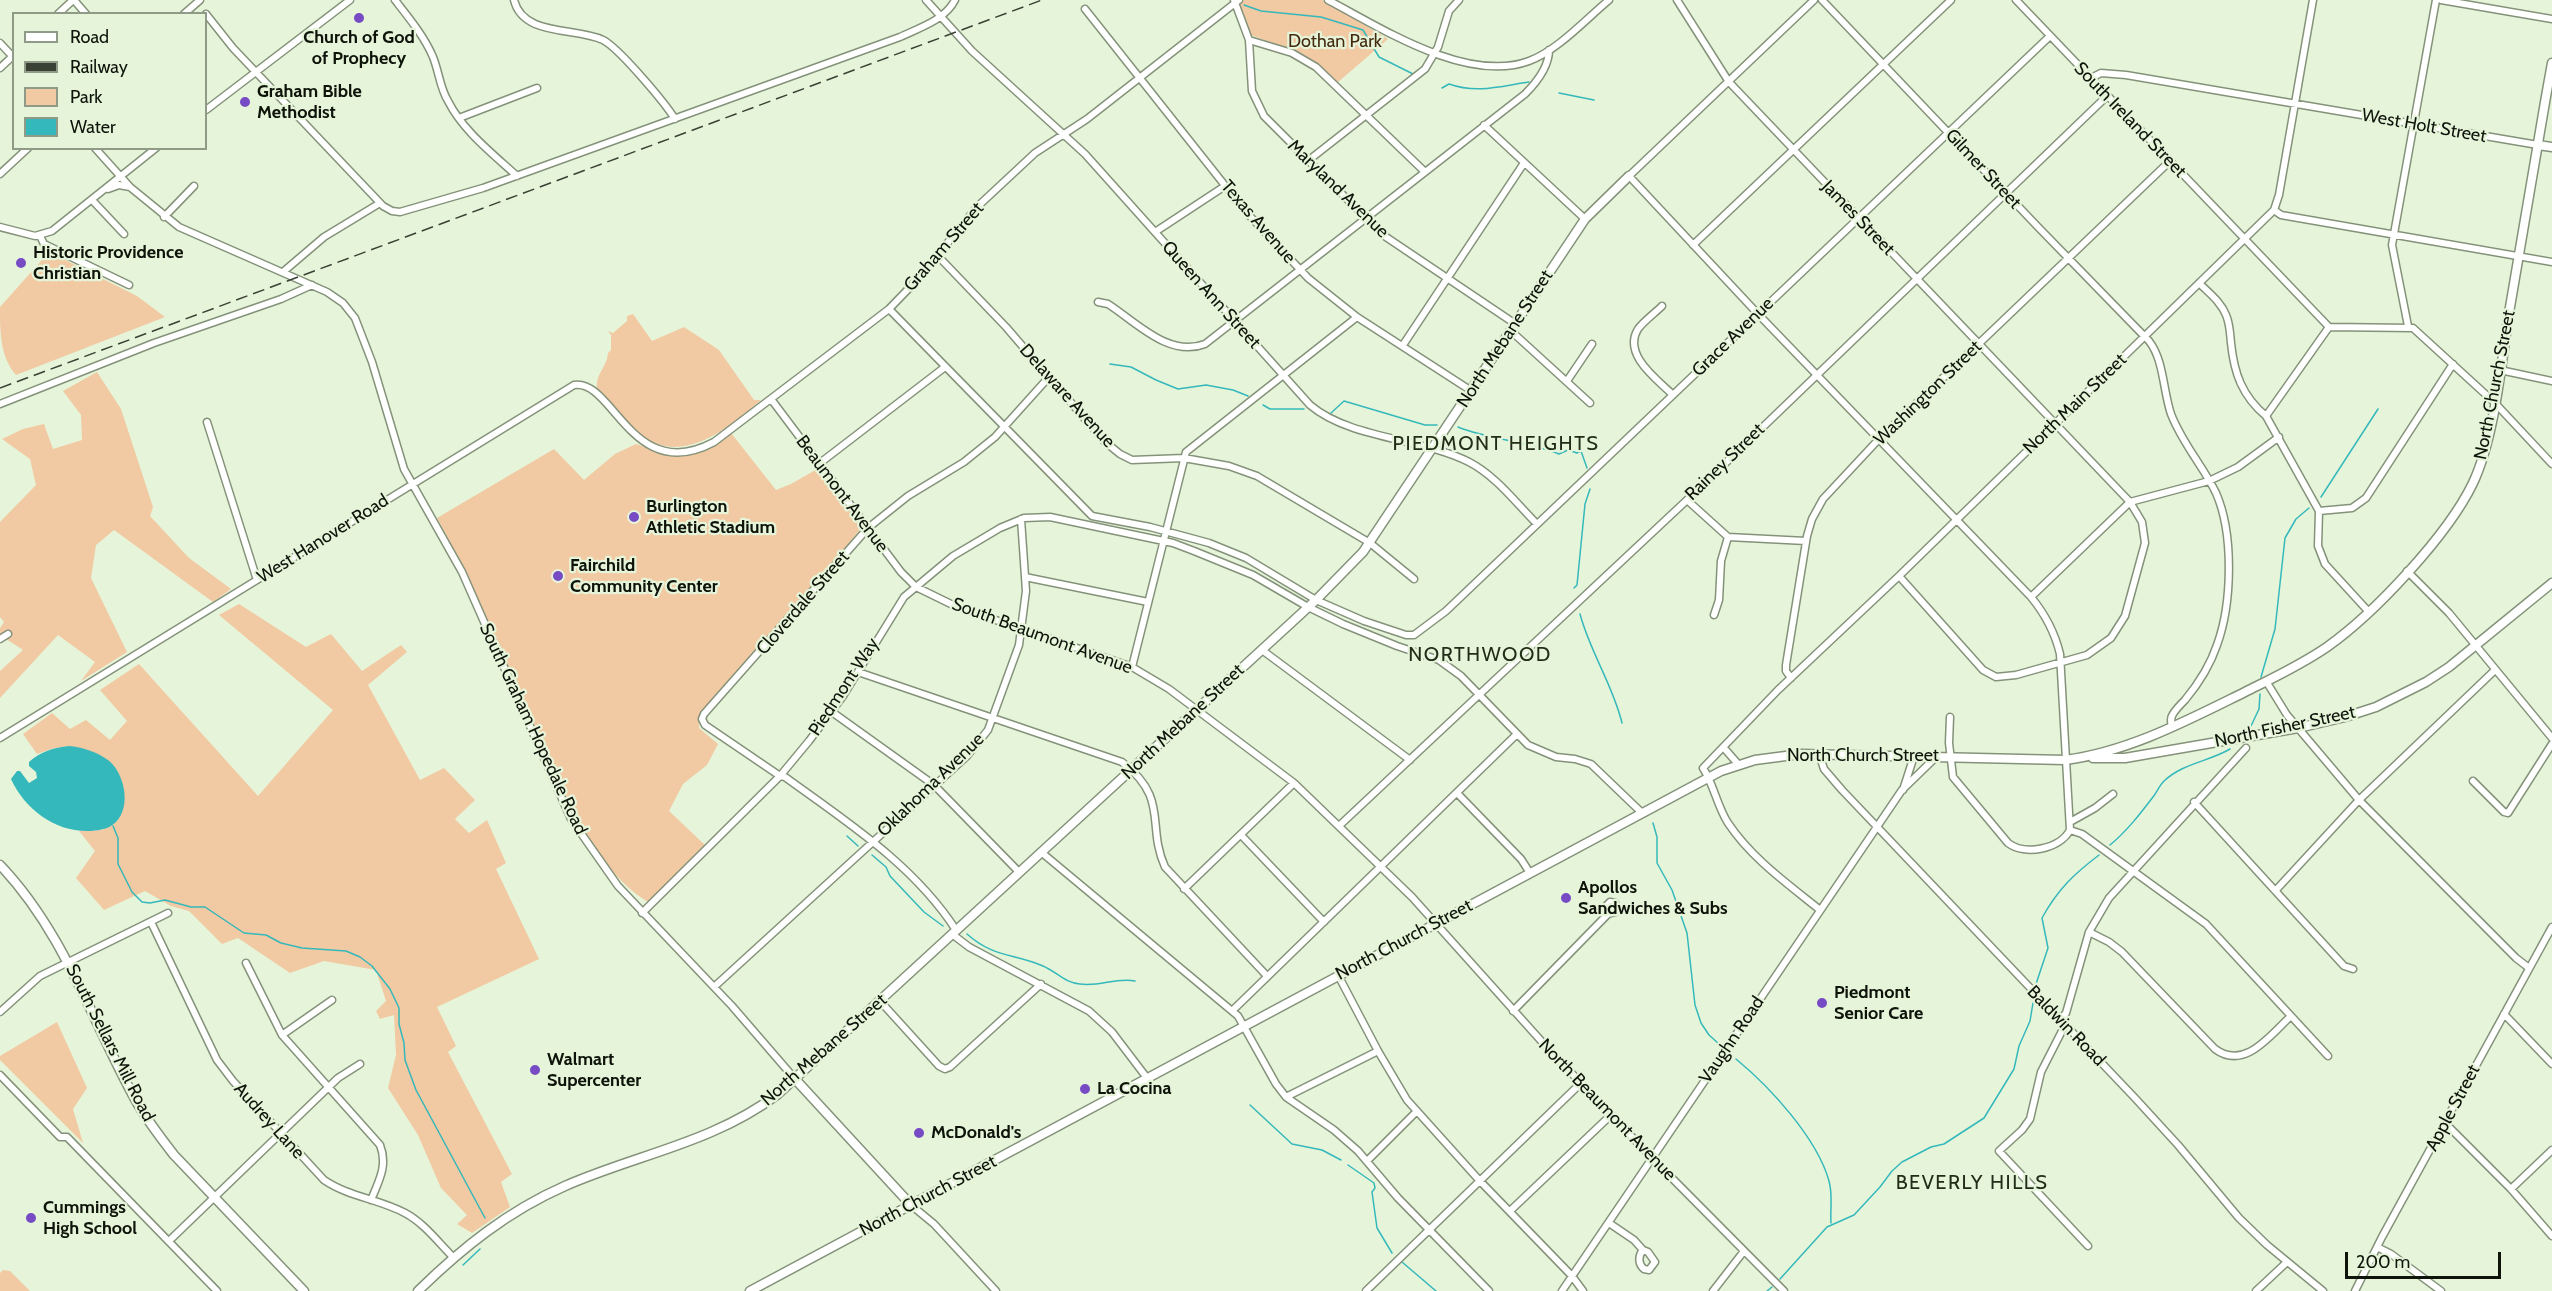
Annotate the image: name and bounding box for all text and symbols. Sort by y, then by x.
marker: Church of God of Prophecy [352,11,366,25]
legend [12,12,207,150]
text: Road [70,26,109,48]
place label: Church of God of Prophecy [303,27,415,70]
park label: Dothan Park [1288,31,1382,53]
text: Railway [70,56,128,78]
street label: South Ireland Street [2069,58,2191,182]
place label: Graham Bible Methodist [257,81,362,124]
text: Park [70,86,102,108]
marker: Graham Bible Methodist [238,95,252,109]
street label: West Holt Street [2360,104,2488,148]
text: Water [70,116,116,138]
street label: Gilmer Street [1941,125,2025,213]
street label: Maryland Avenue [1283,135,1393,243]
street label: Texas Avenue [1216,176,1300,268]
street label: James Street [1817,176,1899,260]
street label: Graham Street [900,198,988,296]
street label: Queen Ann Street [1157,237,1265,353]
place label: Historic Providence Christian [33,242,183,284]
marker: Historic Providence Christian [14,256,28,270]
street label: North Mebane Street [1452,266,1558,412]
street label: Grace Avenue [1688,293,1778,381]
street label: North Church Street [2470,308,2520,462]
street label: Washington Street [1870,336,1986,450]
street label: Delaware Avenue [1015,340,1119,452]
street label: North Main Street [2019,349,2131,459]
street label: Rainey Street [1681,419,1769,505]
street label: Beaumont Avenue [791,431,893,557]
district label: PIEDMONT HEIGHTS [1392,432,1600,456]
street label: West Hanover Road [253,490,393,588]
place label: Burlington Athletic Stadium [646,496,775,538]
marker: Burlington Athletic Stadium [627,510,641,524]
street label: Cloverdale Street [752,547,854,659]
place label: Fairchild Community Center [570,555,718,598]
marker: Fairchild Community Center [551,569,565,583]
street label: South Beaumont Avenue [949,593,1135,679]
street label: South Graham Hopedale Road [474,620,592,838]
street label: Piedmont Way [804,634,884,740]
district label: NORTHWOOD [1408,643,1552,667]
street label: North Mebane Street [1117,660,1249,784]
street label: North Fisher Street [2213,702,2357,752]
street label: Oklahoma Avenue [873,729,989,841]
street label: North Church Street [1787,745,1939,767]
place label: Apollos Sandwiches & Subs [1578,877,1728,920]
marker: Apollos Sandwiches & Subs [1559,891,1573,905]
street label: North Church Street [1332,895,1476,985]
street label: South Sellars Mill Road [61,961,159,1125]
street label: Baldwin Road [2022,981,2110,1071]
place label: Piedmont Senior Care [1834,982,1923,1024]
street label: North Mebane Street [757,989,891,1111]
street label: Vaughn Road [1695,992,1769,1088]
marker: Piedmont Senior Care [1815,996,1829,1010]
street label: North Beaumont Avenue [1534,1035,1680,1185]
place label: Walmart Supercenter [547,1049,641,1092]
street label: Apple Street [2421,1061,2485,1155]
marker: Walmart Supercenter [528,1063,542,1077]
street label: Audrey Lane [229,1078,309,1164]
place label: La Cocina [1097,1078,1171,1100]
marker: La Cocina [1078,1082,1092,1096]
place label: McDonald's [931,1122,1021,1144]
marker: McDonald's [912,1126,926,1140]
street label: North Church Street [856,1151,1000,1241]
district label: BEVERLY HILLS [1896,1171,2048,1195]
place label: Cummings High School [43,1197,137,1240]
marker: Cummings High School [24,1211,38,1225]
scale bar [2348,1240,2504,1278]
text: 200 m [2356,1251,2410,1273]

